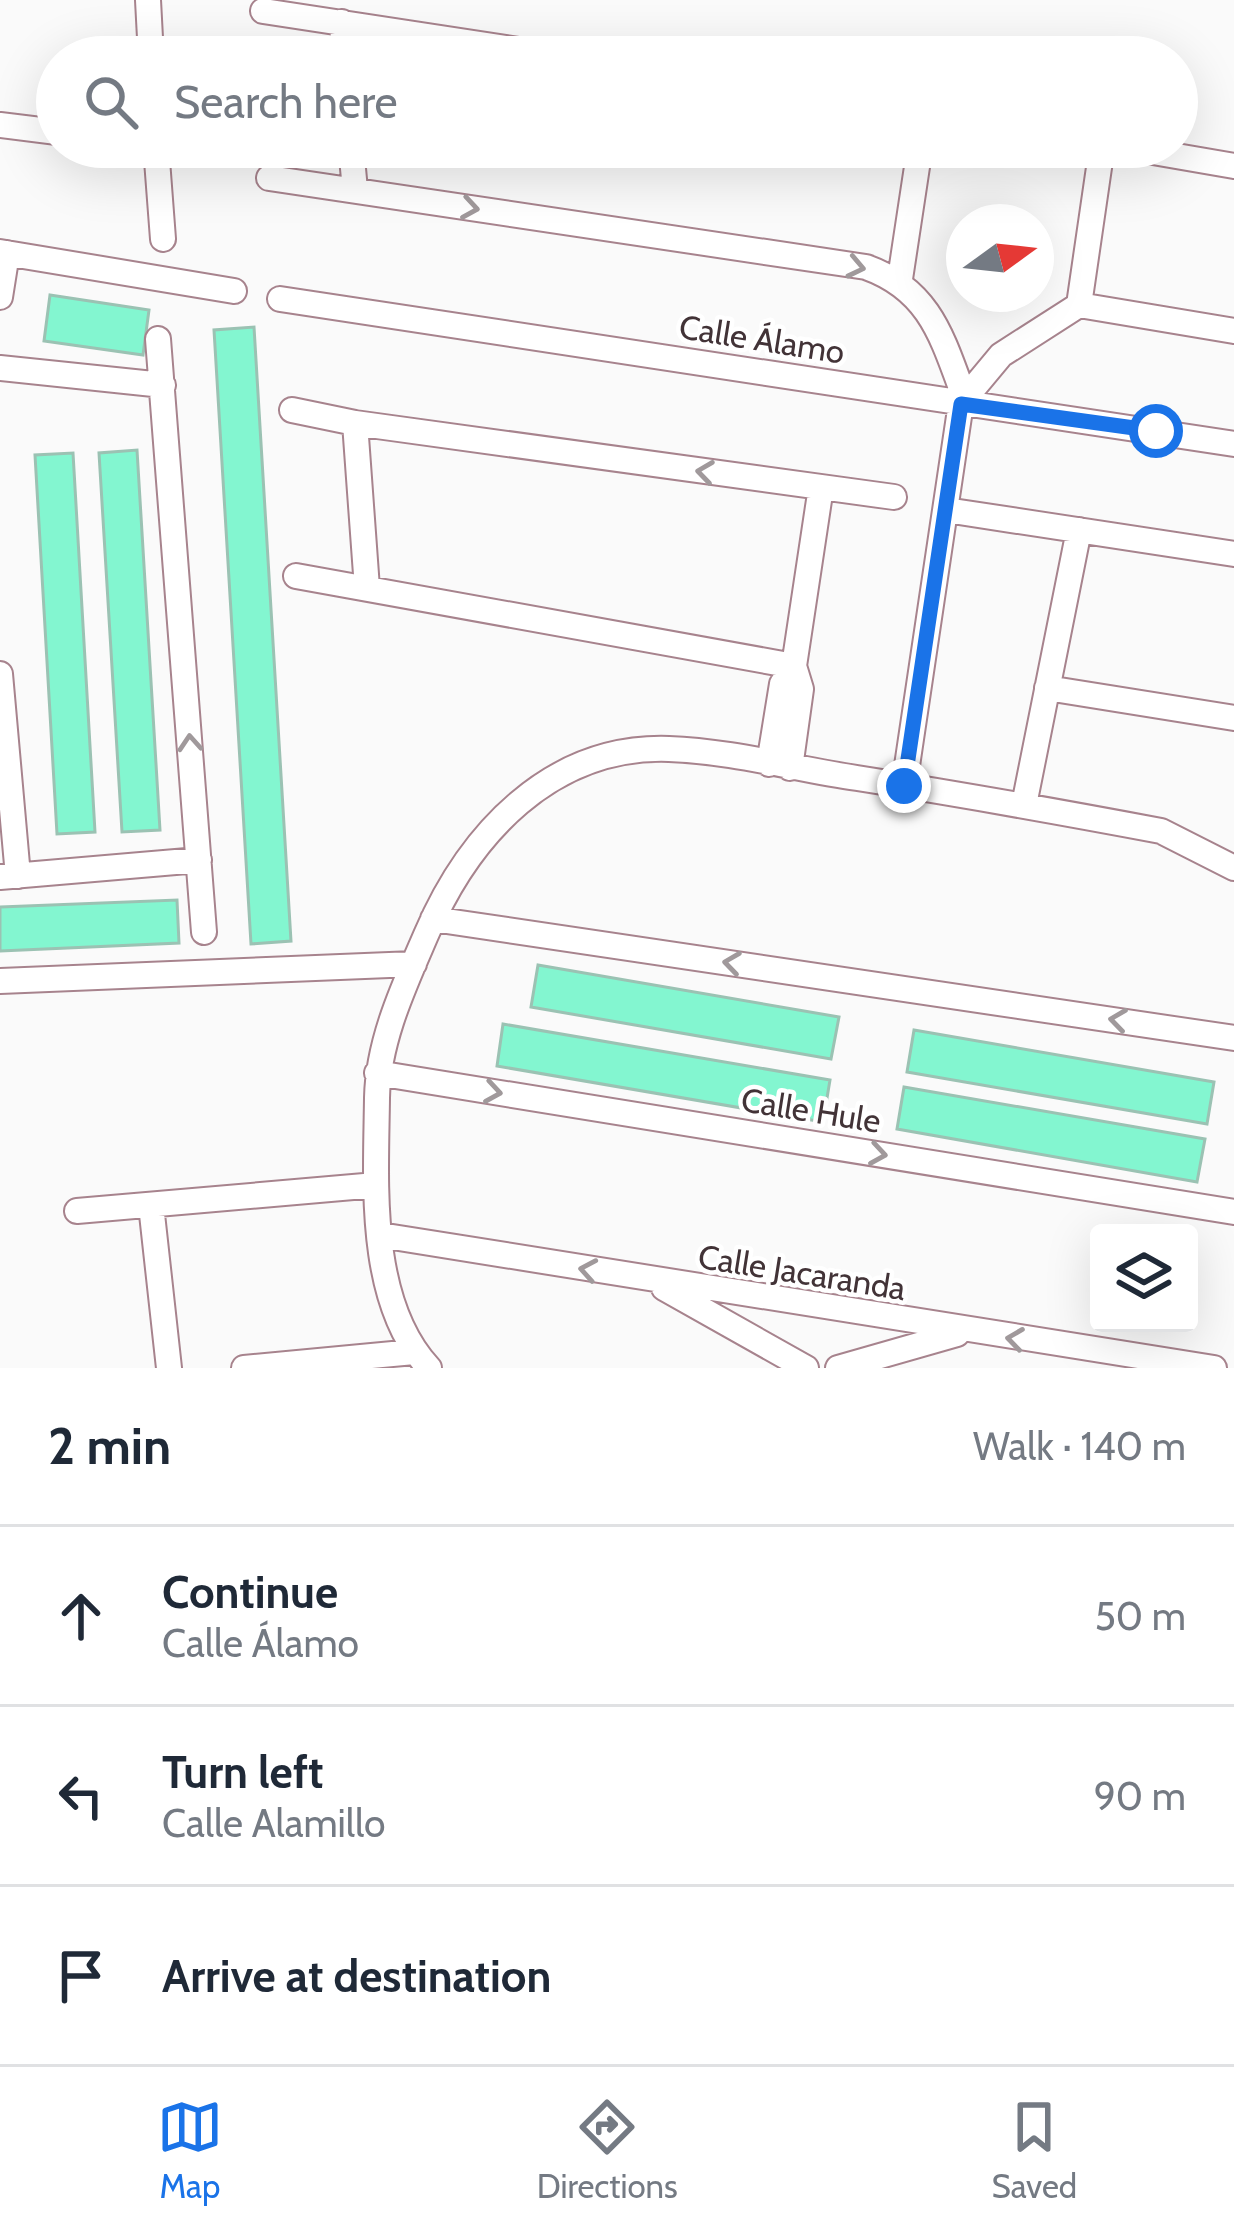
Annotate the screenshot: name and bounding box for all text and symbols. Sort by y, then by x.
search box [36,36,1198,168]
icon: search [78,69,144,135]
text: Search here [174,75,398,129]
one-way arrow [461,194,480,220]
north arrow [946,204,1054,312]
one-way arrow [845,253,865,279]
street label: Calle Álamo [677,306,847,372]
route start [1129,404,1183,458]
one-way arrow [695,459,715,485]
one-way arrow [178,733,203,752]
route end [877,759,931,813]
one-way arrow [723,951,742,977]
one-way arrow [1108,1009,1128,1034]
one-way arrow [483,1078,503,1103]
street label: Calle Hule [738,1079,884,1141]
one-way arrow [868,1140,888,1166]
map controls [1090,1224,1198,1332]
button: layers [1090,1224,1198,1332]
street label: Calle Jacaranda [696,1236,909,1308]
one-way arrow [579,1259,599,1284]
one-way arrow [1005,1327,1025,1353]
text: 2 min [48,1415,171,1477]
text: Walk · 140 m [973,1422,1186,1470]
text: Continue [162,1565,338,1619]
icon: ahead [48,1583,114,1649]
text: 50 m [1095,1592,1186,1640]
text: Calle Álamo [162,1619,359,1667]
text: Turn left [162,1745,324,1799]
icon: left [48,1763,114,1829]
text: 90 m [1094,1772,1186,1820]
text: Calle Alamillo [162,1799,386,1847]
icon: arrive [48,1943,114,2009]
text: Arrive at destination [162,1949,551,2003]
tab: Map [157,2094,223,2206]
tab: Directions [537,2094,678,2206]
tab: Saved [991,2094,1077,2206]

